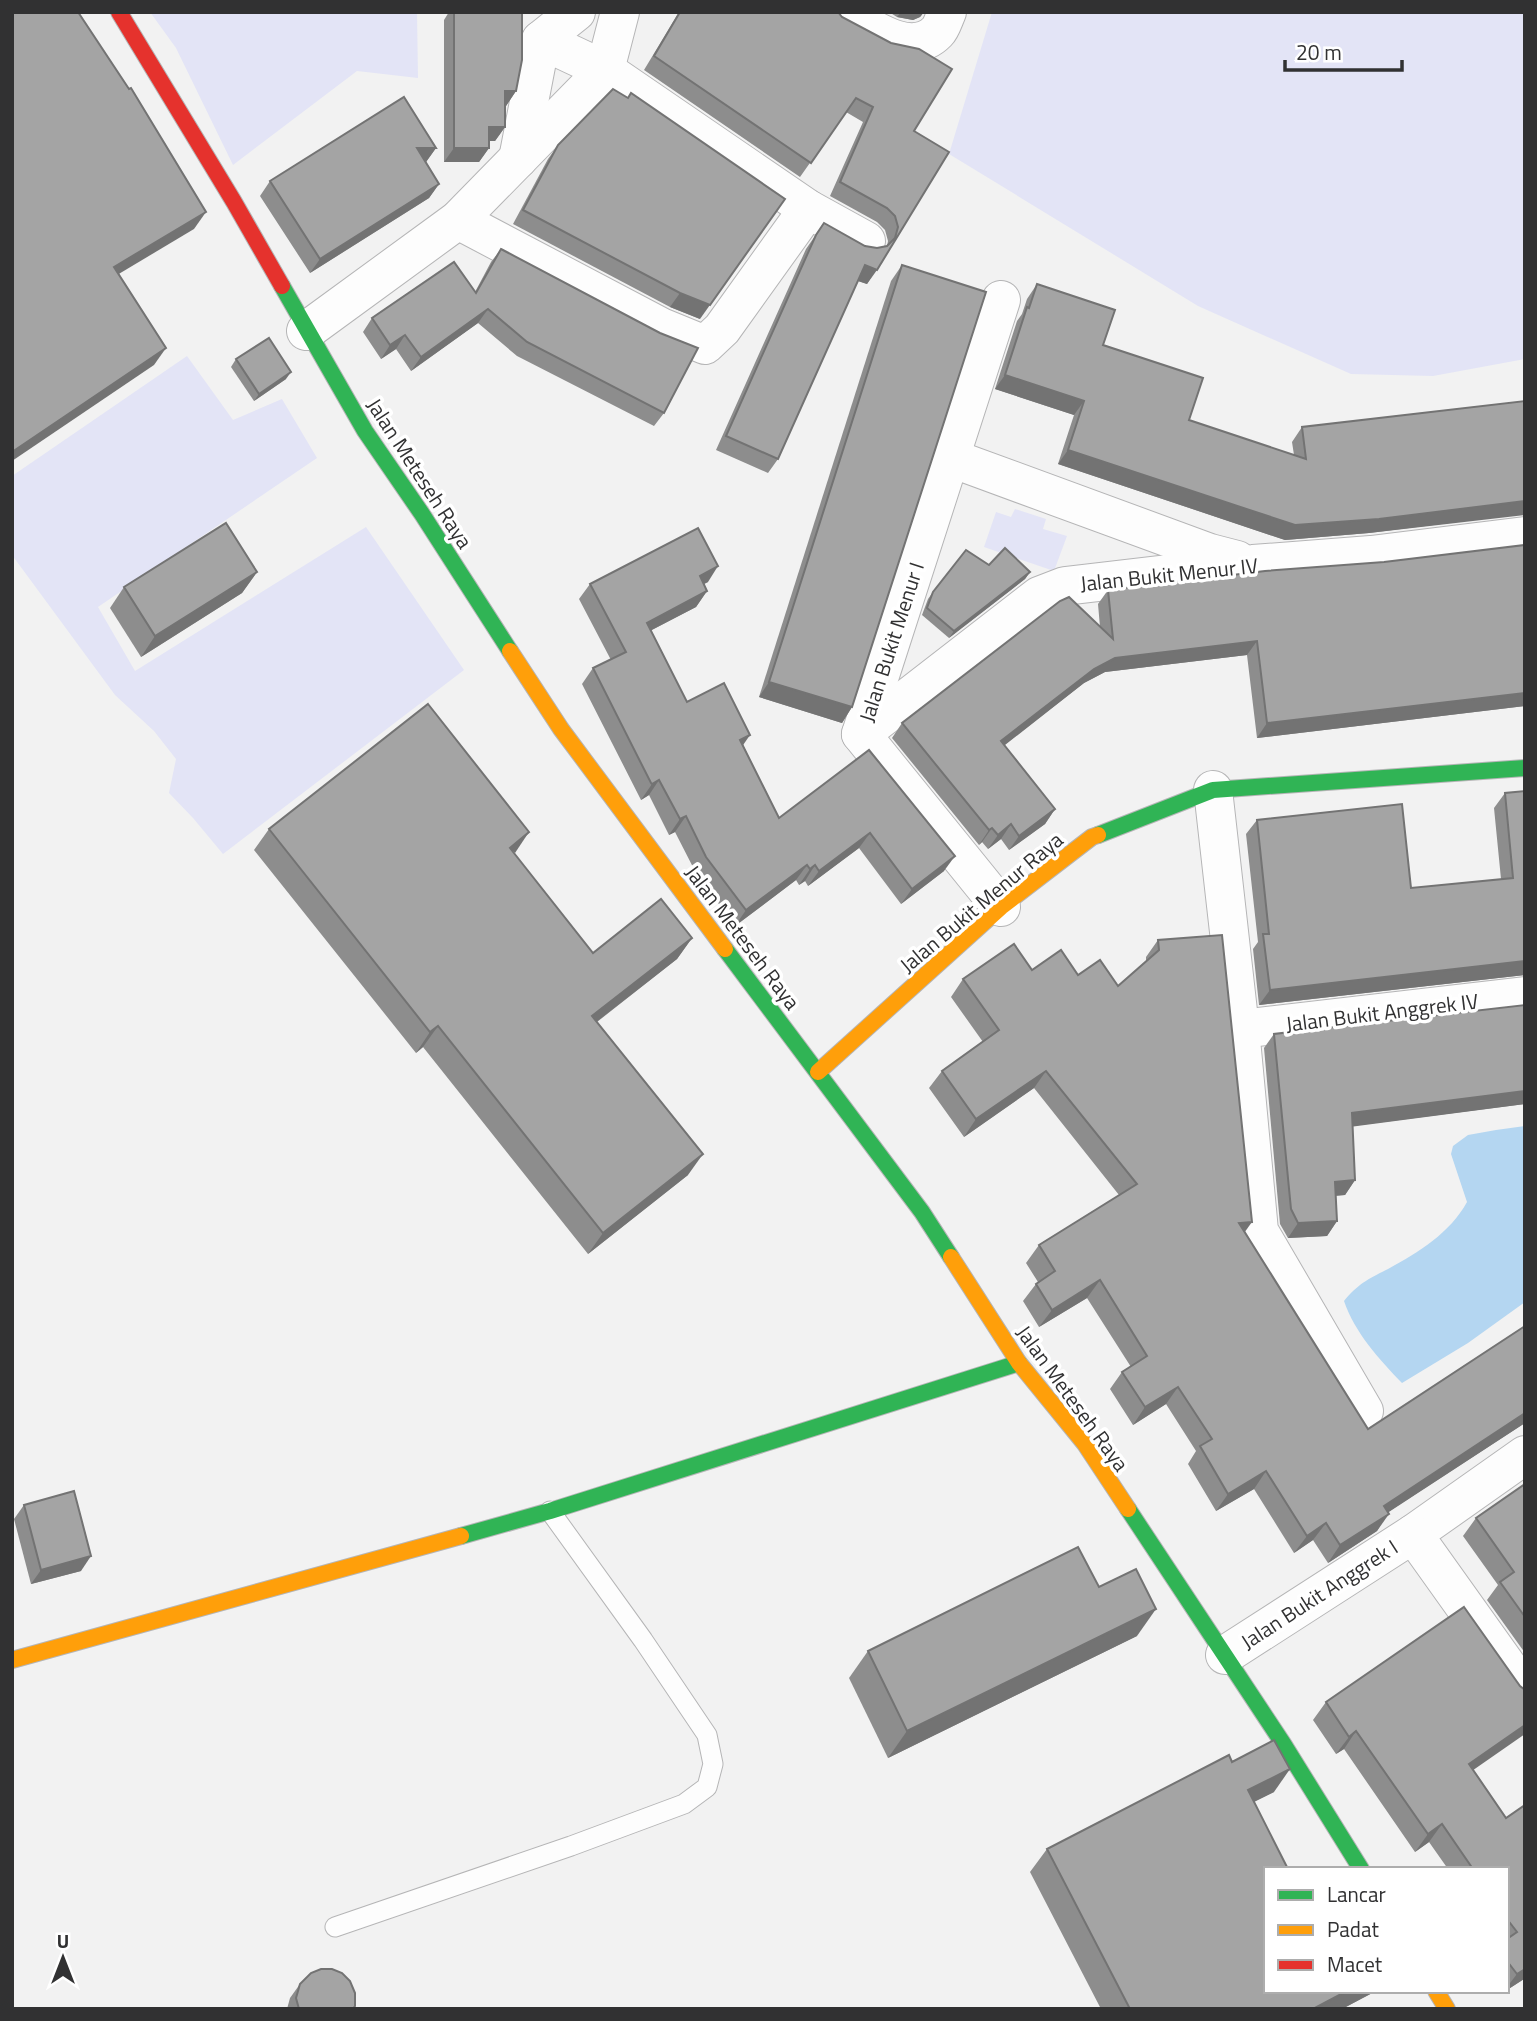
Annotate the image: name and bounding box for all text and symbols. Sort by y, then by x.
scale bar [1285,28,1402,72]
text: 20 m [1296,36,1342,68]
street label: Jalan Meteseh Raya [359,391,481,555]
street label: Jalan Bukit Menur IV [1079,549,1259,599]
street label: Jalan Bukit Menur I [850,558,932,726]
street label: Jalan Bukit Menur Raya [892,824,1070,980]
street label: Jalan Meteseh Raya [678,858,808,1016]
street label: Jalan Bukit Anggrek IV [1284,984,1480,1040]
street label: Jalan Meteseh Raya [1009,1318,1137,1478]
street label: Jalan Bukit Anggrek I [1234,1531,1404,1657]
legend [1264,1867,1509,1993]
text: Lancar [1327,1878,1386,1910]
text: Padat [1327,1913,1379,1945]
north arrow [28,1923,98,1993]
text: U [57,1926,69,1955]
text: Macet [1327,1948,1383,1980]

